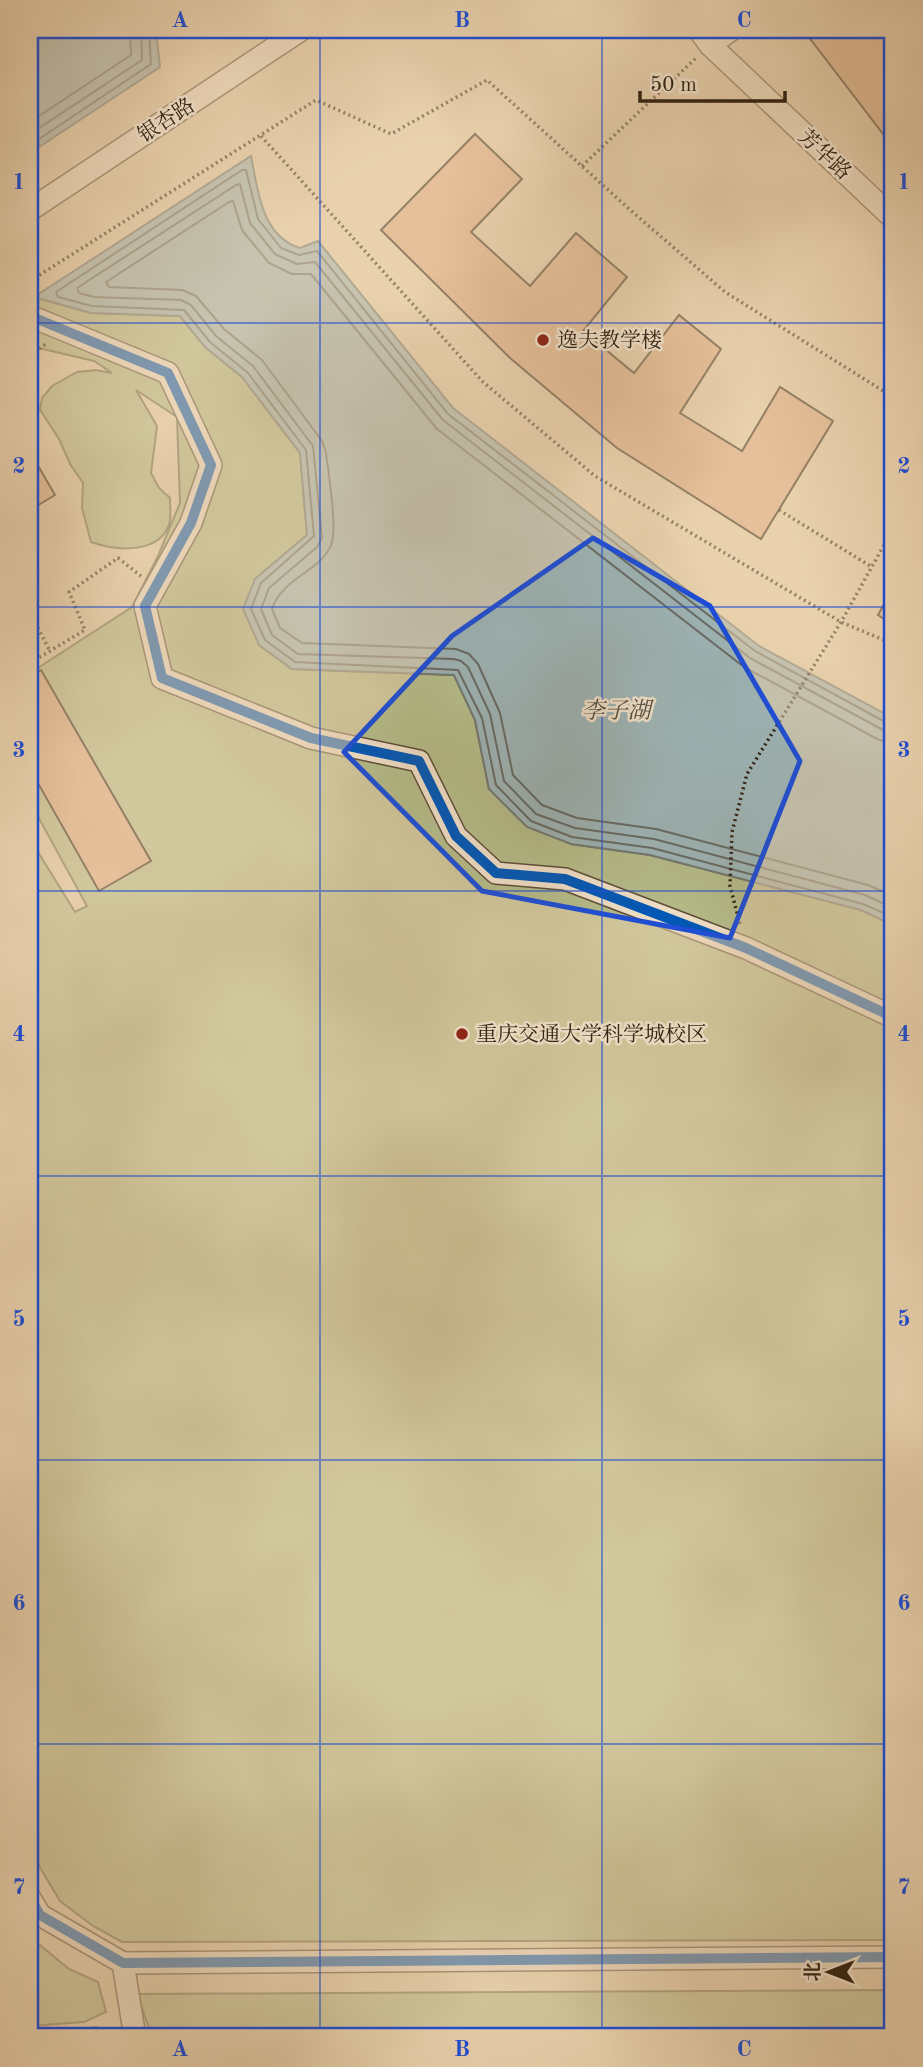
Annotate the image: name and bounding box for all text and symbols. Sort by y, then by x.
text: A [171,9,189,32]
text: B [454,9,470,32]
text: C [736,9,752,32]
scale bar [640,60,785,104]
text: 50 m [650,75,697,96]
street label: 银杏路 [134,94,199,147]
street label: 芳华路 [794,124,856,184]
text: 1 [12,171,26,194]
text: 1 [897,171,911,194]
place label: 逸夫教学楼 [557,329,662,352]
marker: 逸夫教学楼 [535,332,551,348]
text: 2 [12,455,26,478]
text: 2 [897,455,911,478]
water label: 李子湖 [582,698,655,723]
text: 3 [12,739,26,762]
text: 3 [897,739,911,762]
text: 4 [12,1023,26,1046]
place label: 重庆交通大学科学城校区 [476,1023,707,1046]
text: 4 [897,1023,911,1046]
marker: 重庆交通大学科学城校区 [454,1026,470,1042]
text: 5 [12,1308,26,1331]
text: 5 [897,1308,911,1331]
text: 6 [12,1592,26,1615]
text: 6 [897,1592,911,1615]
text: 7 [12,1876,26,1899]
text: 7 [897,1876,911,1899]
north arrow [794,1938,864,2008]
text: 北 [803,1962,824,1982]
text: A [171,2038,189,2061]
text: B [454,2038,470,2061]
text: C [736,2038,752,2061]

